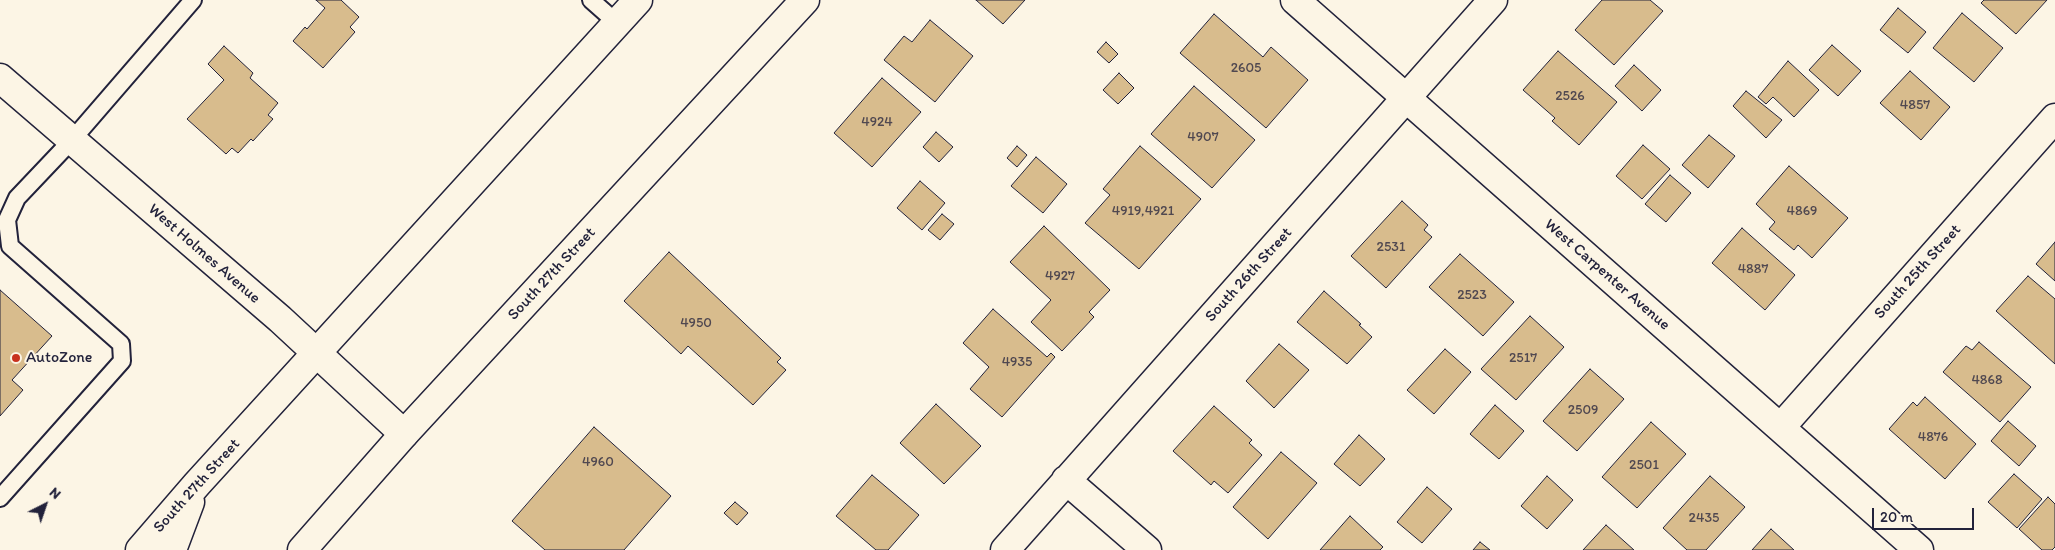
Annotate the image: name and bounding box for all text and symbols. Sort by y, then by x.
house number: 2605 [1231,60,1261,76]
house number: 2526 [1555,88,1585,104]
house number: 4857 [1900,97,1930,113]
house number: 4924 [861,114,893,130]
house number: 4907 [1187,129,1219,145]
street label: West Holmes Avenue [144,200,264,308]
house number: 4919,4921 [1112,203,1174,219]
house number: 4869 [1787,203,1817,219]
street label: West Carpenter Avenue [1540,215,1674,335]
street label: South 25th Street [1871,221,1965,323]
street label: South 27th Street [504,224,600,324]
street label: South 26th Street [1201,224,1297,326]
house number: 2531 [1377,239,1405,255]
house number: 4887 [1738,261,1768,277]
house number: 4927 [1045,268,1075,284]
house number: 2523 [1457,287,1487,303]
house number: 4950 [680,315,712,331]
place label: AutoZone [26,348,92,368]
house number: 2517 [1509,350,1537,366]
marker: AutoZone [10,352,22,364]
house number: 4935 [1002,354,1032,370]
house number: 4868 [1971,372,2003,388]
house number: 2509 [1568,402,1598,418]
house number: 4876 [1918,429,1948,445]
street label: South 27th Street [150,435,244,537]
house number: 4960 [582,454,614,470]
house number: 2501 [1629,457,1659,473]
north arrow [20,480,70,530]
text: N [46,484,64,503]
scale bar [1875,498,1978,530]
text: 20 m [1880,508,1913,526]
house number: 2435 [1689,510,1719,526]

